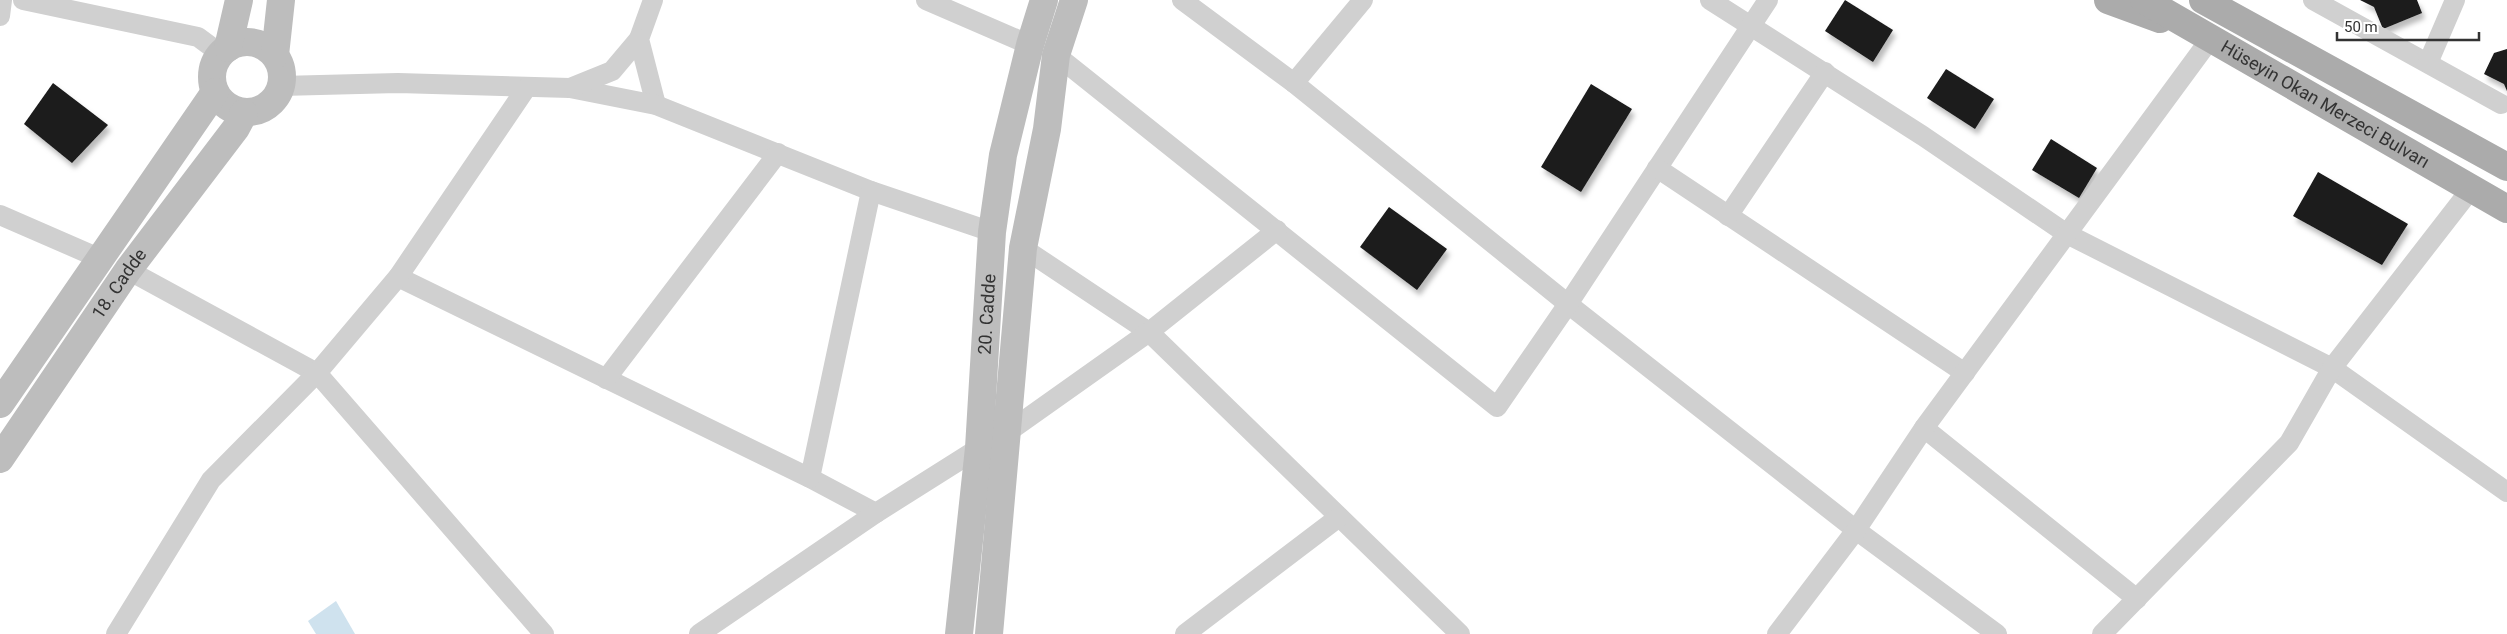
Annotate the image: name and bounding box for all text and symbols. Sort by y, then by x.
scale bar [2337,10,2480,42]
text: 50 m [2344,18,2378,36]
street label: Hüseyin Okan Merzeci Bulvarı [2217,36,2433,172]
street label: 18. Cadde [87,244,151,323]
street label: 20. Cadde [974,273,999,355]

